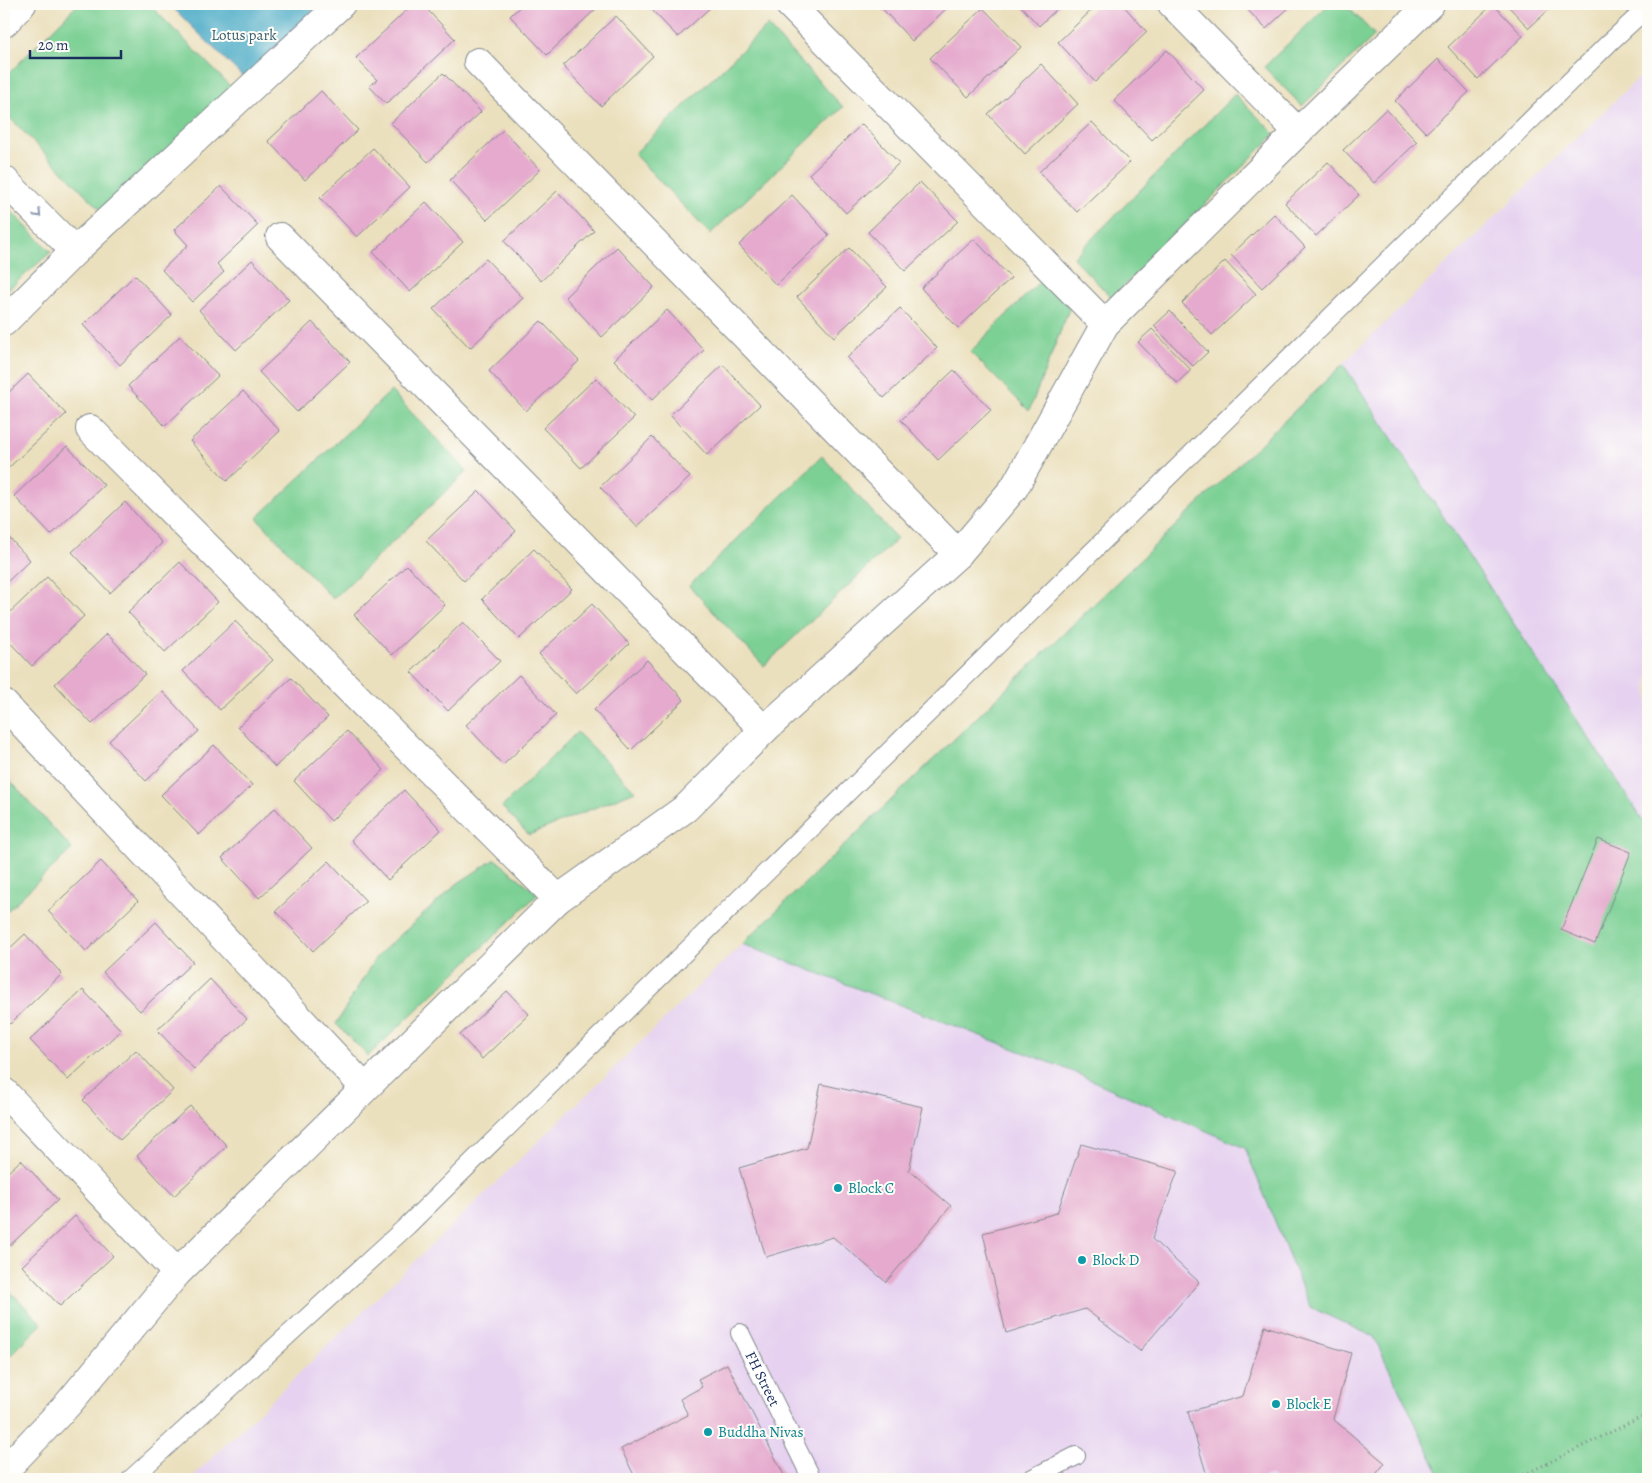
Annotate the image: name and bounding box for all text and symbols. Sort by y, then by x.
park label: Lotus park [211,25,277,45]
scale bar [30,28,121,60]
text: 20 m [38,35,69,55]
one-way arrow [33,208,42,217]
place label: Block C [848,1178,894,1198]
marker: Block C [832,1182,844,1194]
place label: Block D [1092,1250,1139,1270]
marker: Block D [1076,1254,1088,1266]
street label: FH Street [741,1348,785,1410]
place label: Block E [1286,1394,1332,1414]
marker: Block E [1270,1398,1282,1410]
place label: Buddha Nivas [718,1422,803,1442]
marker: Buddha Nivas [702,1426,714,1438]

